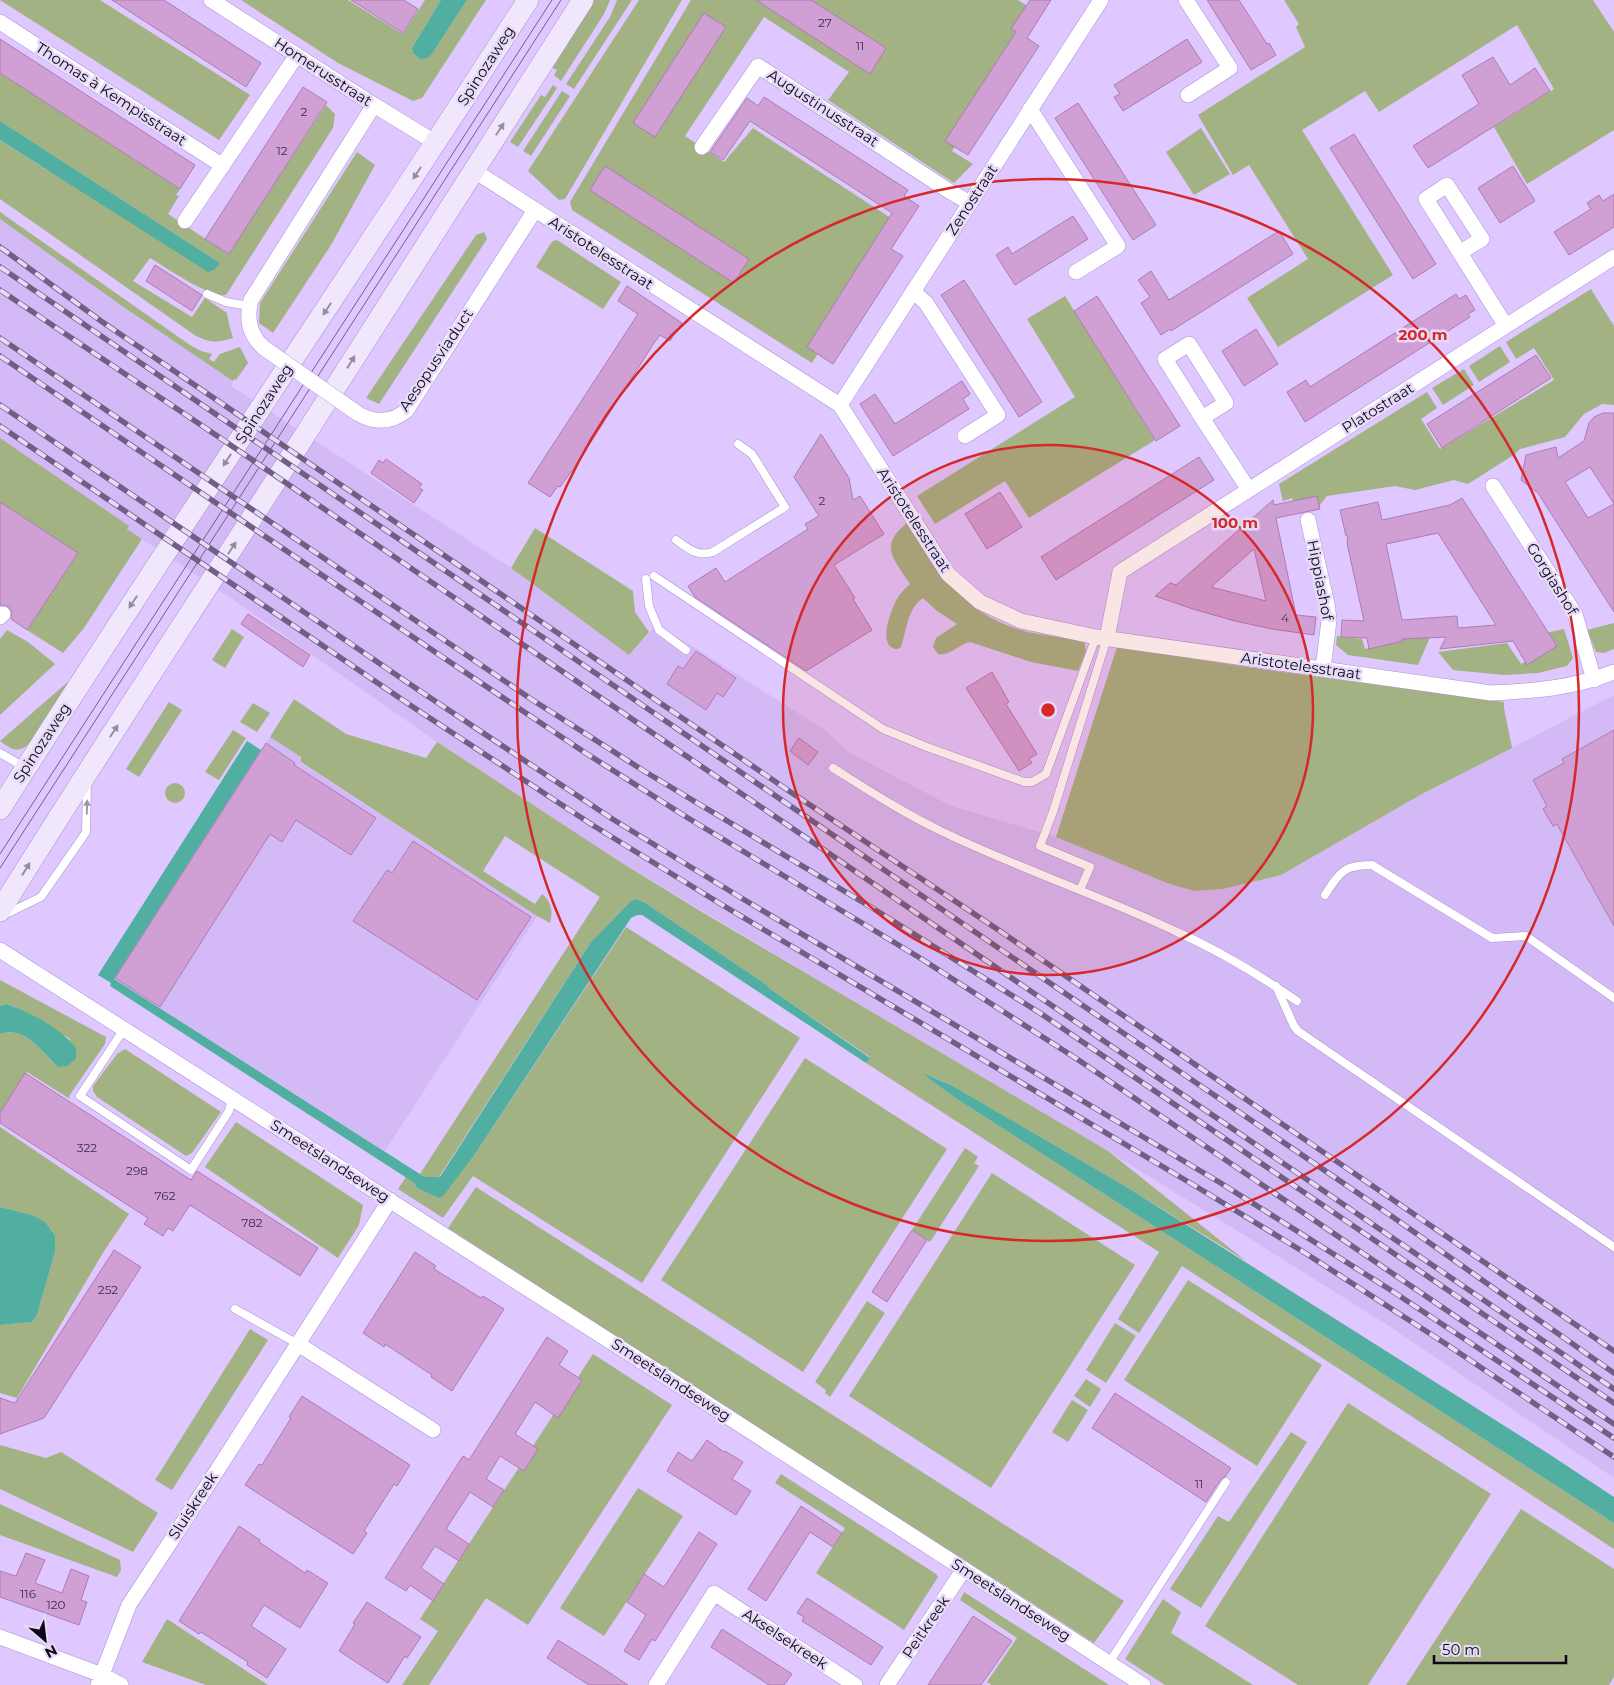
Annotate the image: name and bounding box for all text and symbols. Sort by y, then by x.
house number: 27 [818,15,832,30]
street label: Spinozaweg [453,22,518,109]
street label: Homerusstraat [271,33,376,110]
street label: Thomas à Kempisstraat [32,38,190,150]
house number: 11 [856,38,864,53]
street label: Augustinusstraat [764,65,882,151]
house number: 2 [301,104,308,119]
one-way arrow [495,123,504,136]
house number: 12 [276,143,288,158]
street label: Zenostraat [942,161,1002,239]
one-way arrow [412,167,421,180]
street label: Aristotelesstraat [545,212,657,294]
one-way arrow [322,302,332,315]
street label: Aesopusviaduct [394,305,477,415]
text: 200 m [1398,325,1448,344]
one-way arrow [346,355,356,368]
street label: Spinozaweg [231,360,296,447]
street label: Platostraat [1338,378,1417,437]
one-way arrow [222,454,231,467]
street label: Aristotelesstraat [873,464,955,576]
house number: 2 [819,493,826,508]
text: 100 m [1212,513,1258,532]
street label: Hippiashof [1303,538,1338,623]
street label: Gorgiashof [1523,539,1583,619]
one-way arrow [228,542,237,555]
one-way arrow [128,595,138,608]
house number: 4 [1281,610,1289,625]
street label: Aristotelesstraat [1240,648,1362,683]
street label: Spinozaweg [9,699,74,786]
centre of rings [1039,701,1057,719]
one-way arrow [110,724,119,737]
one-way arrow [83,799,91,815]
one-way arrow [21,863,30,876]
street label: Smeetslandseweg [267,1115,393,1206]
house number: 322 [77,1140,97,1155]
house number: 298 [126,1163,148,1178]
house number: 762 [155,1188,176,1203]
house number: 782 [241,1215,263,1230]
house number: 252 [98,1282,118,1297]
street label: Smeetslandseweg [608,1334,734,1425]
street label: Sluiskreek [164,1468,221,1543]
house number: 11 [1195,1476,1203,1491]
street label: Smeetslandseweg [948,1554,1074,1645]
house number: 116 [20,1586,36,1601]
street label: Peitkreek [898,1592,953,1662]
house number: 120 [46,1597,66,1612]
street label: Akselsekreek [739,1604,832,1673]
north arrow [20,1615,70,1665]
scale bar [1434,1632,1566,1664]
text: 50 m [1442,1640,1480,1659]
text: N [42,1641,60,1662]

